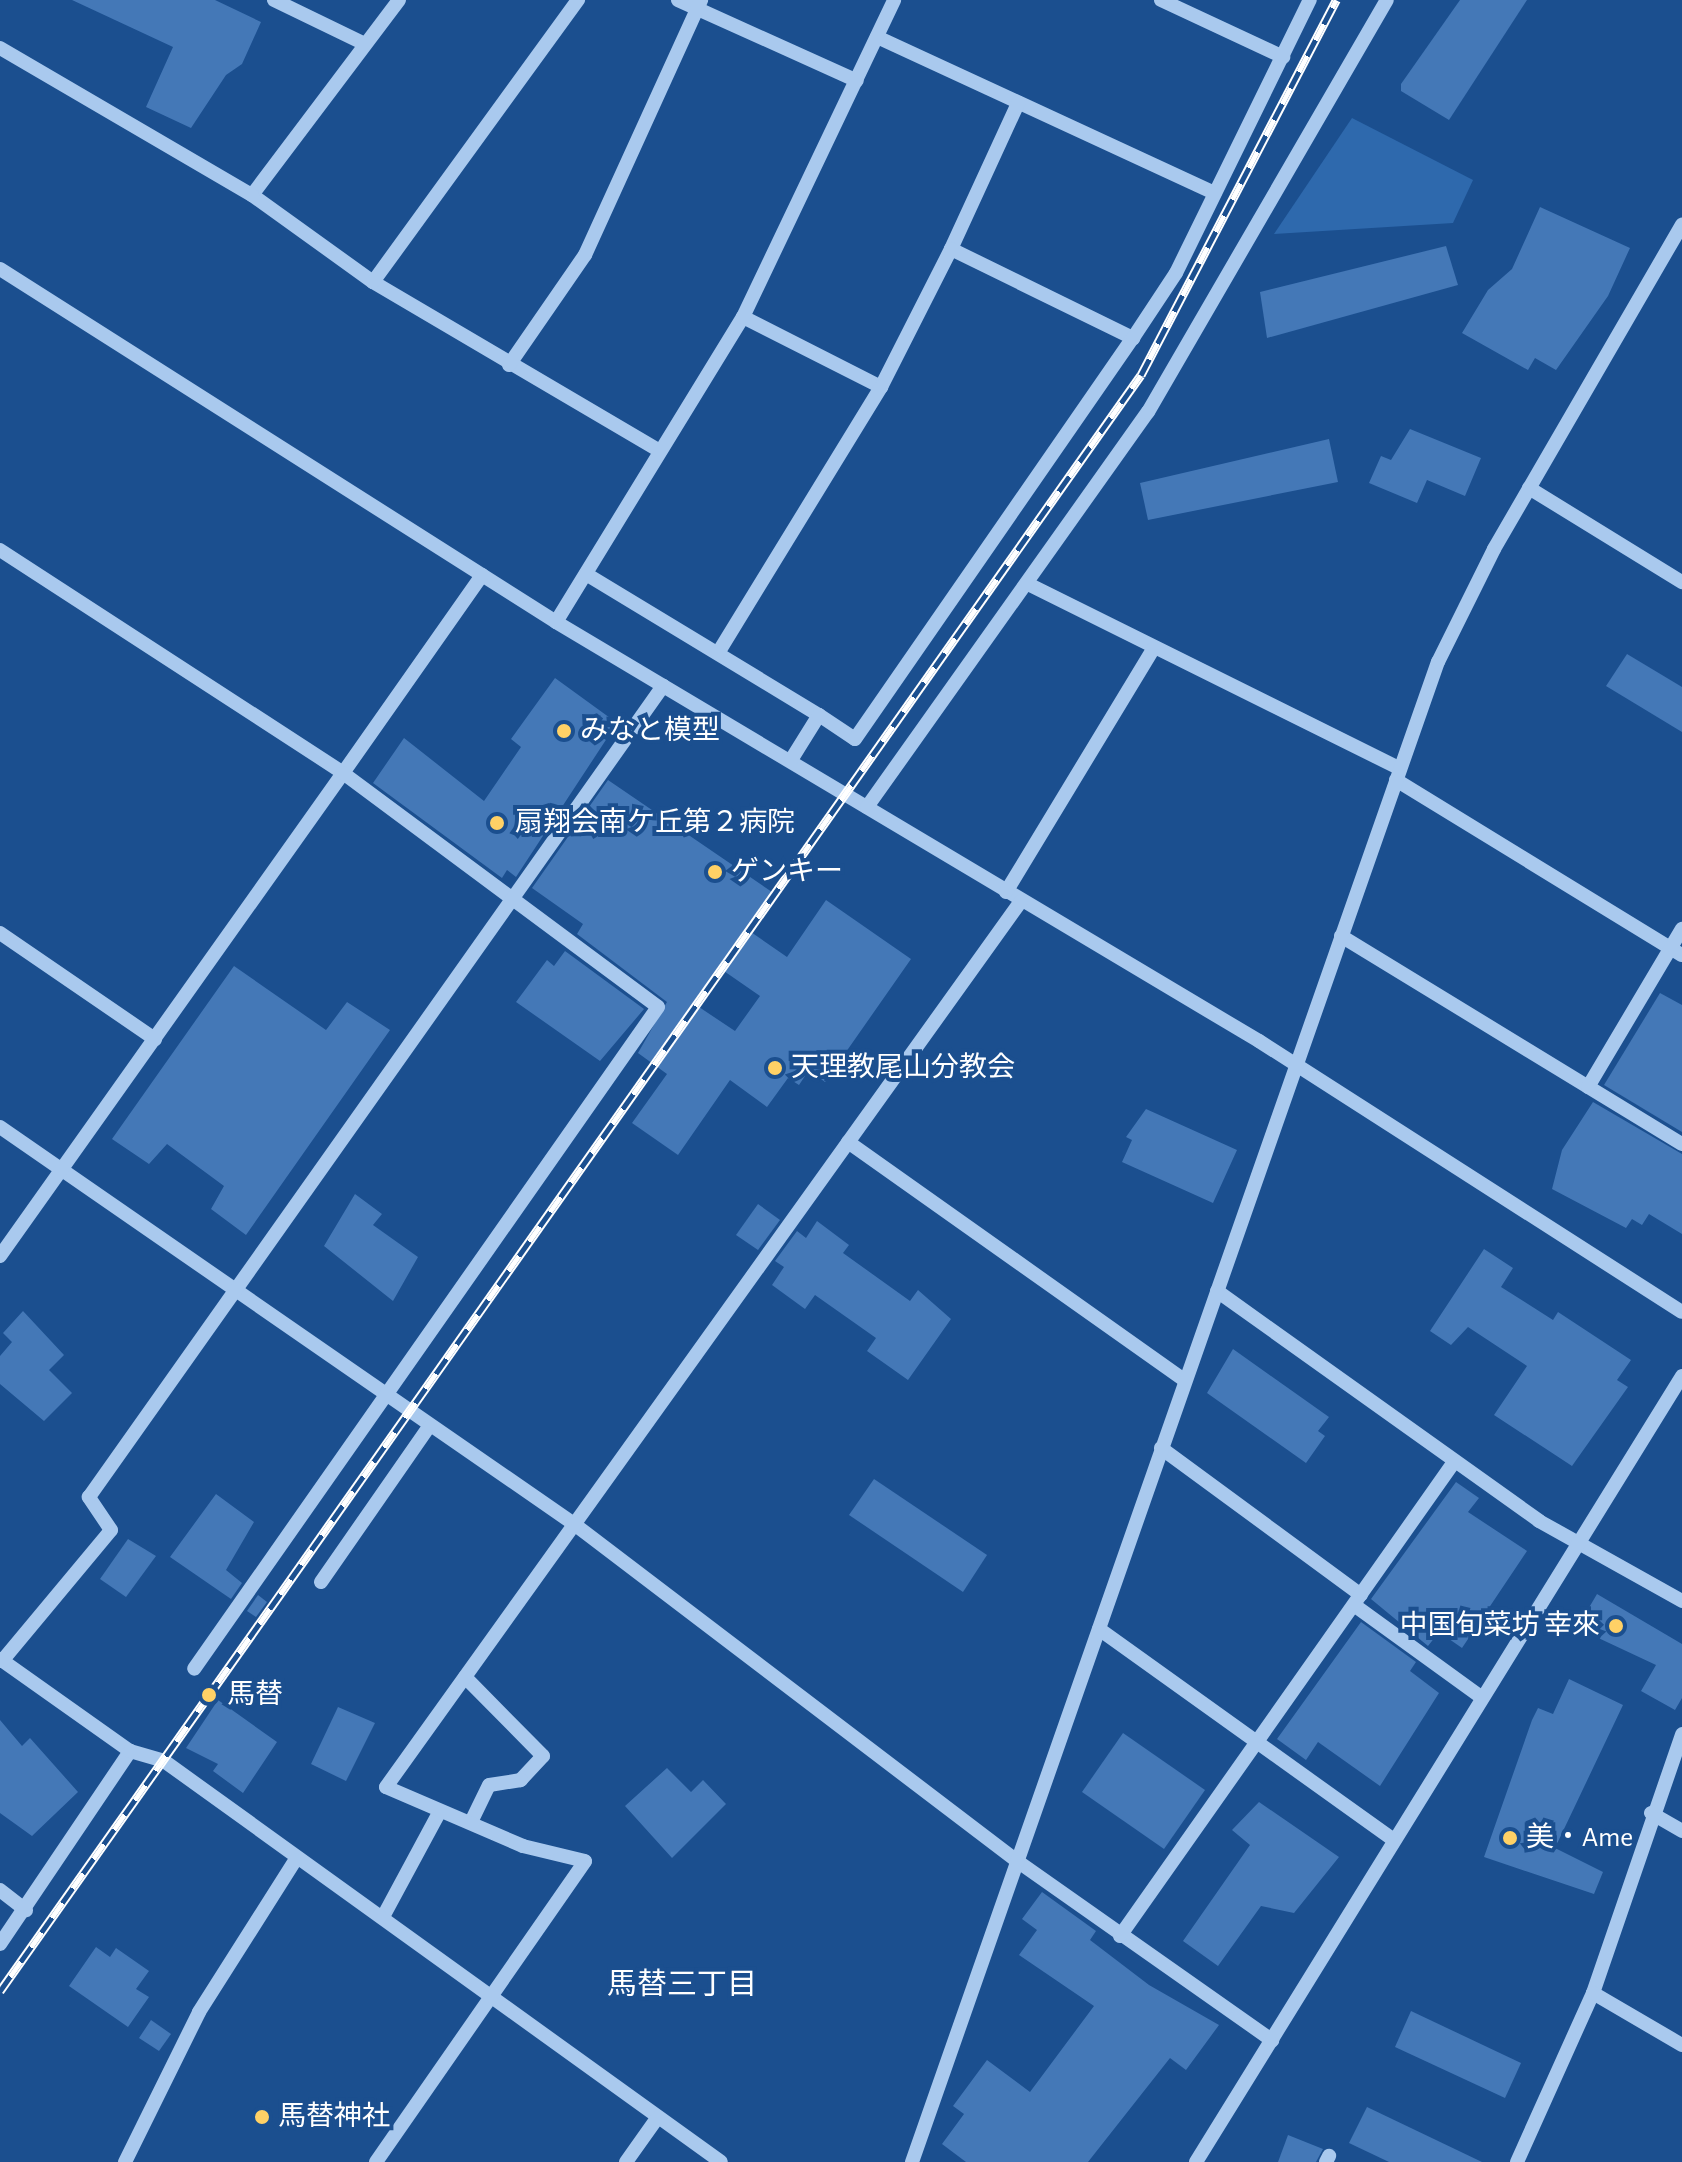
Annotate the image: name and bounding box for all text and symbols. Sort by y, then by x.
place label: みなと模型 [580,714,720,748]
marker: みなと模型 [555,722,573,740]
place label: 扇翔会南ケ丘第２病院 [515,806,795,840]
marker: 扇翔会南ケ丘第２病院 [486,812,508,834]
place label: ゲンキー [731,855,843,889]
marker: ゲンキー [706,863,724,881]
place label: 天理教尾山分教会 [791,1051,1015,1085]
marker: 天理教尾山分教会 [766,1059,784,1077]
place label: 中国旬菜坊 幸來 [1399,1609,1600,1643]
marker: 中国旬菜坊 幸來 [1607,1617,1625,1635]
place label: 馬替 [227,1678,283,1712]
marker: 馬替 [198,1684,220,1706]
place label: 美・Ame [1526,1821,1633,1855]
marker: 美・Ame [1501,1829,1519,1847]
district label: 馬替三丁目 [607,1967,757,2003]
place label: 馬替神社 [278,2100,390,2134]
marker: 馬替神社 [253,2108,271,2126]

